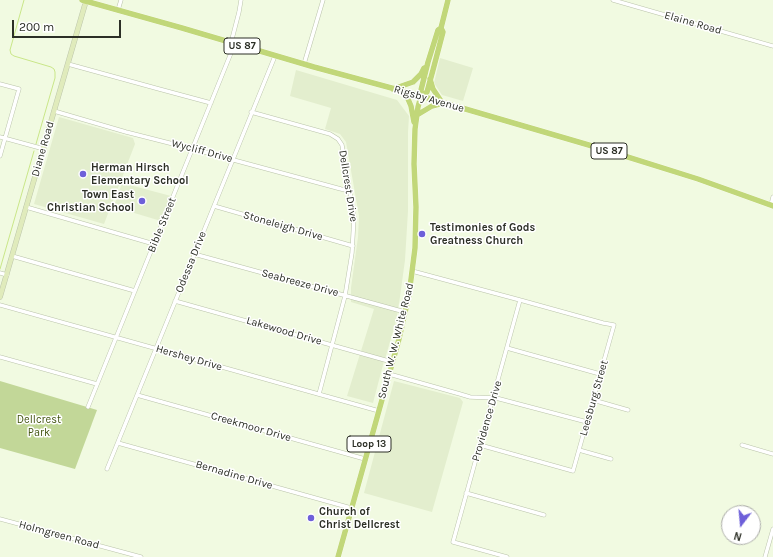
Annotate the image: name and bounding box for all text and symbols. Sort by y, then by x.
street label: Elaine Road [663,9,723,37]
scale bar [14,12,123,38]
text: 200 m [19,20,54,34]
road number: US 87 [224,38,260,54]
street label: Rigsby Avenue [392,83,466,115]
street label: Diane Road [29,120,57,178]
street label: Wycliff Drive [170,136,234,166]
road number: US 87 [591,143,627,159]
street label: Dellcrest Drive [336,149,360,223]
place label: Herman Hirsch Elementary School [91,161,189,187]
marker: Herman Hirsch Elementary School [78,169,88,179]
place label: Town East Christian School [47,188,134,214]
marker: Town East Christian School [137,196,147,206]
street label: Bible Street [145,196,179,254]
street label: Stoneleigh Drive [242,208,324,244]
place label: Testimonies of Gods Greatness Church [430,221,535,247]
street label: Odessa Drive [173,229,209,295]
marker: Testimonies of Gods Greatness Church [417,229,427,239]
street label: Seabreeze Drive [260,266,340,300]
street label: South W. W. White Road [375,282,417,400]
street label: Lakewood Drive [245,314,323,348]
street label: Hershey Drive [154,342,224,374]
street label: Leesburg Street [577,359,611,437]
street label: Providence Drive [469,379,505,463]
street label: Creekmoor Drive [209,409,293,445]
park label: Dellcrest Park [17,413,61,439]
road number: Loop 13 [347,436,391,452]
street label: Bernadine Drive [194,458,274,492]
place label: Church of Christ Dellcrest [319,505,400,531]
north arrow [721,505,761,545]
marker: Church of Christ Dellcrest [306,513,316,523]
street label: Holmgreen Road [17,518,101,552]
text: N [732,529,743,543]

